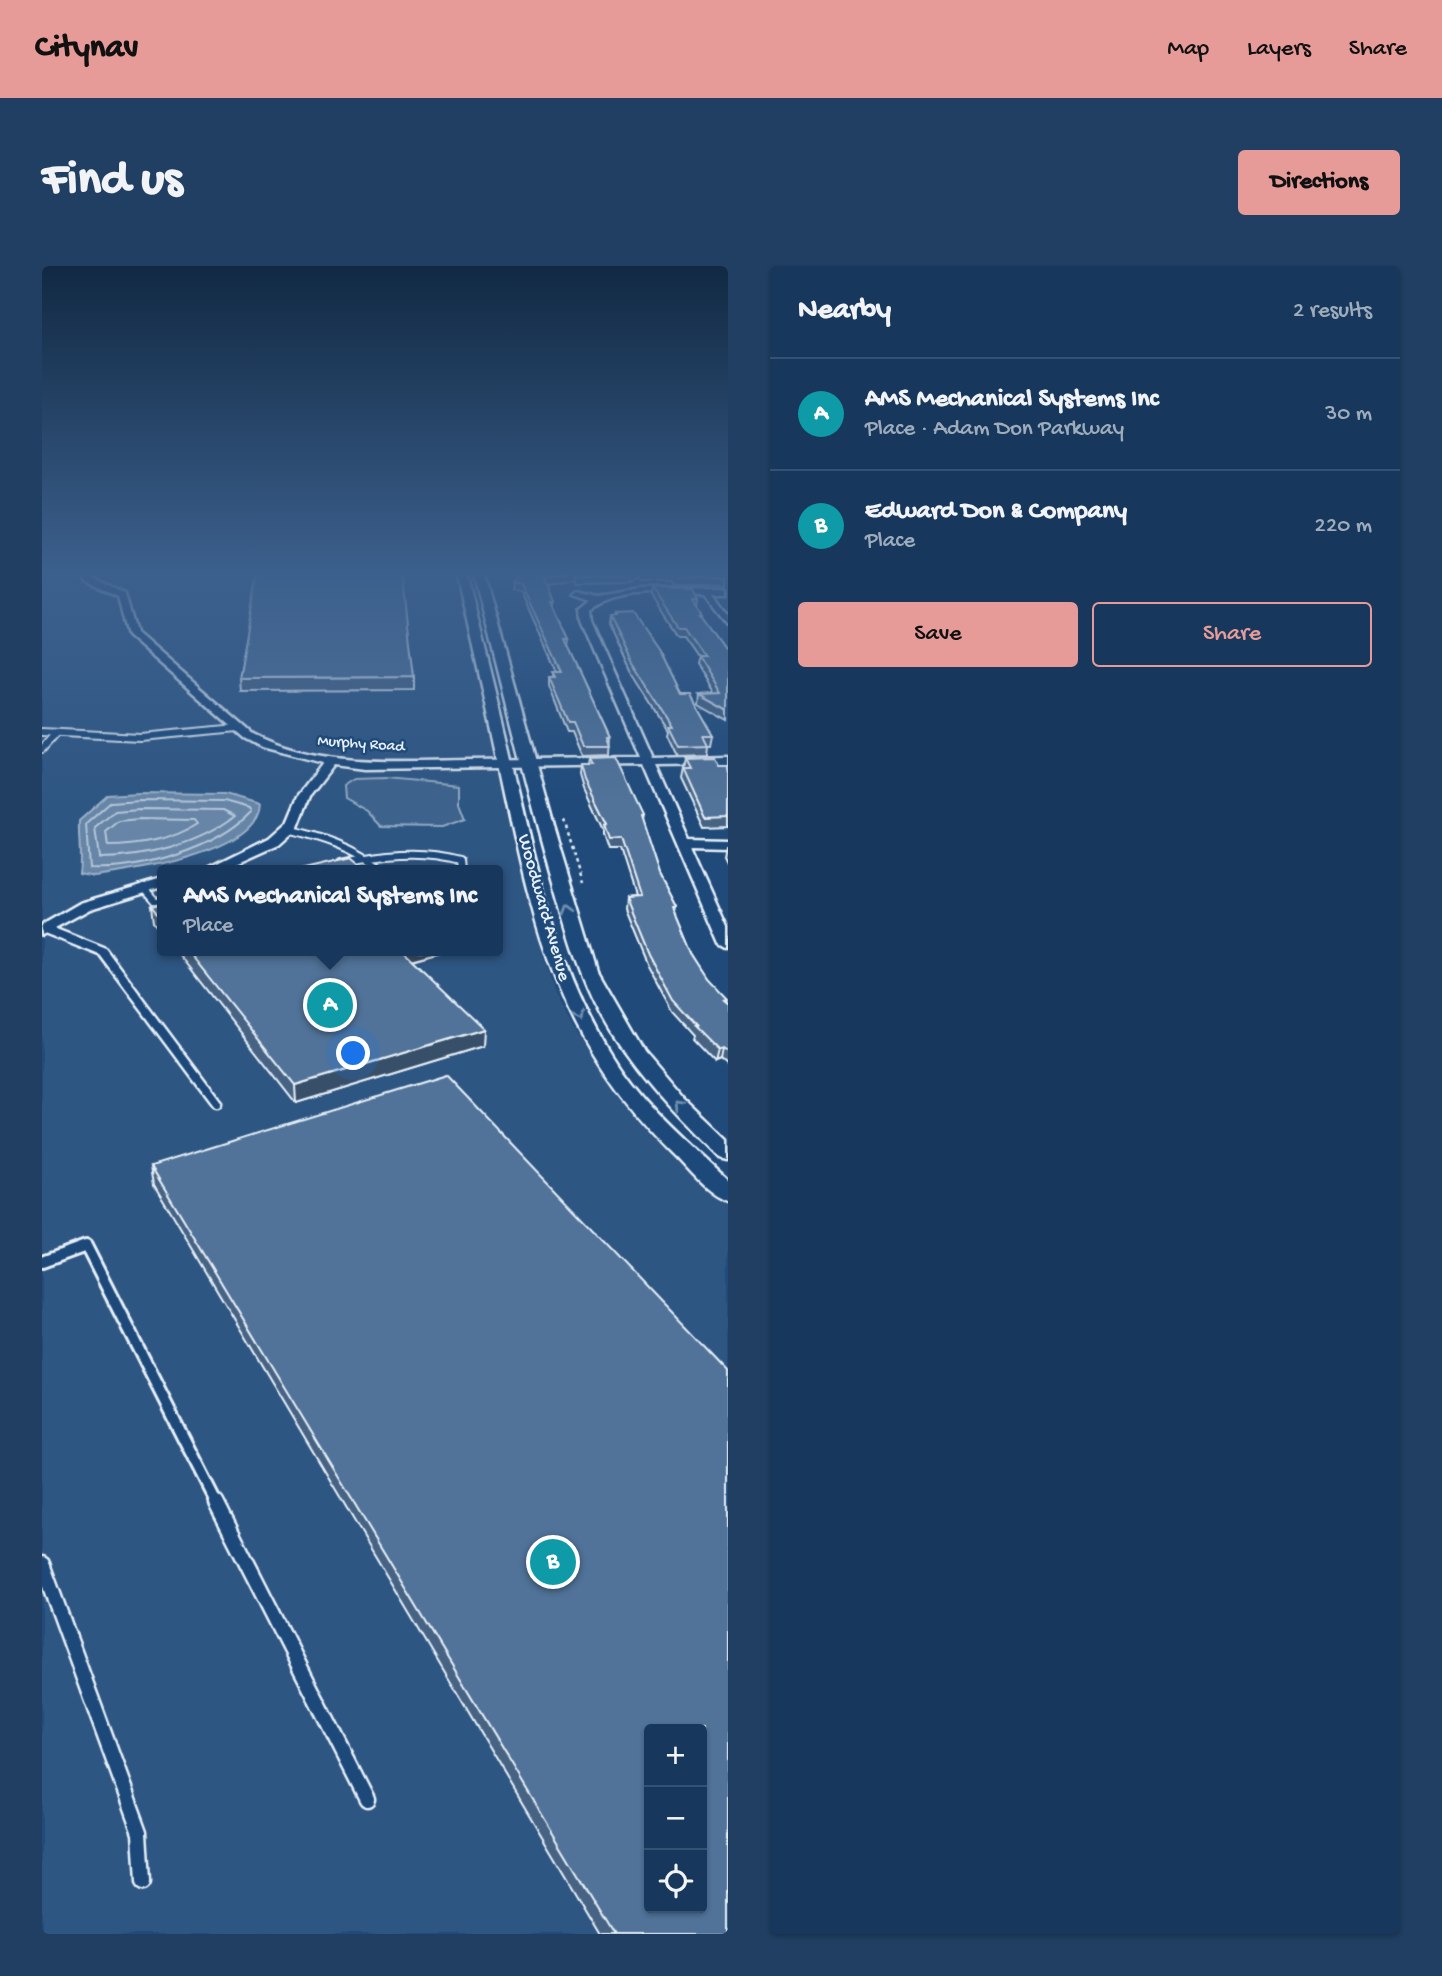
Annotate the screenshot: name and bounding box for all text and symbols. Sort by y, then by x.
text: Citynav [35,30,138,68]
text: Map [1167,35,1209,64]
text: Layers [1247,35,1311,64]
text: Share [1349,35,1407,64]
button: Directions [1238,150,1400,215]
text: Find us [42,153,182,211]
text: Nearby [798,294,891,329]
text: 2 results [1293,298,1372,325]
text: AMS Mechanical Systems Inc [865,385,1159,416]
text: A [814,401,828,428]
text: 30 m [1325,401,1372,428]
text: Place · Adam Don Parkway [865,416,1124,443]
text: Edward Don & Company [865,497,1127,528]
text: B [815,513,827,540]
text: 220 m [1315,513,1372,540]
text: Place [865,528,915,555]
button: Save [798,602,1078,667]
button: Share [1092,602,1372,667]
street label: Murphy Road [317,732,407,758]
street label: Woodward Avenue [511,832,575,984]
popup [157,865,503,956]
text: AMS Mechanical Systems Inc [183,882,477,913]
one-way arrow [563,903,578,915]
text: Place [183,913,233,940]
pin: A [307,979,353,1031]
one-way arrow [572,1010,585,1022]
your location [336,1036,370,1070]
one-way arrow [675,1100,688,1113]
pin: B [530,1536,576,1588]
map controls [644,1724,707,1913]
button: + [644,1724,707,1787]
button: − [644,1787,707,1850]
button: locate [644,1850,707,1913]

